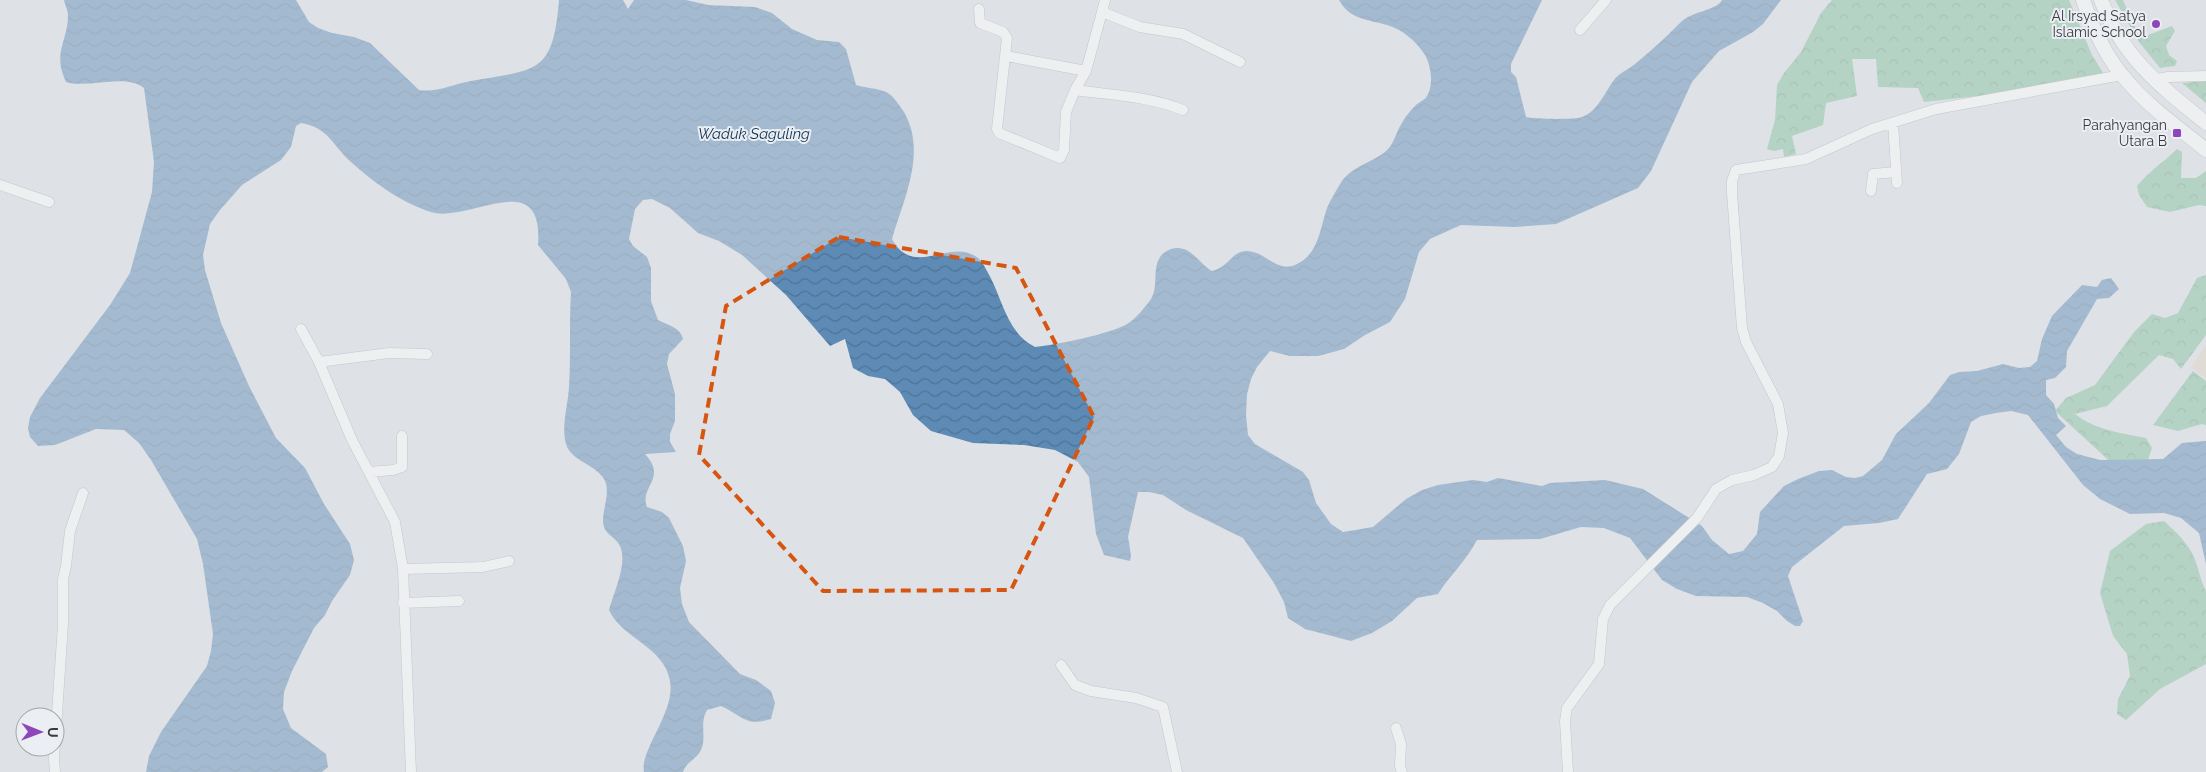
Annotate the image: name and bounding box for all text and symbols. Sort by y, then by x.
place label: Al Irsyad Satya Islamic School [2051,8,2146,40]
marker: Al Irsyad Satya Islamic School [2150,18,2162,30]
place label: Parahyangan Utara B [2083,117,2167,149]
water label: Waduk Saguling [698,125,810,143]
marker: Parahyangan Utara B [2171,127,2183,139]
north arrow [15,707,65,757]
text: U [45,727,61,738]

